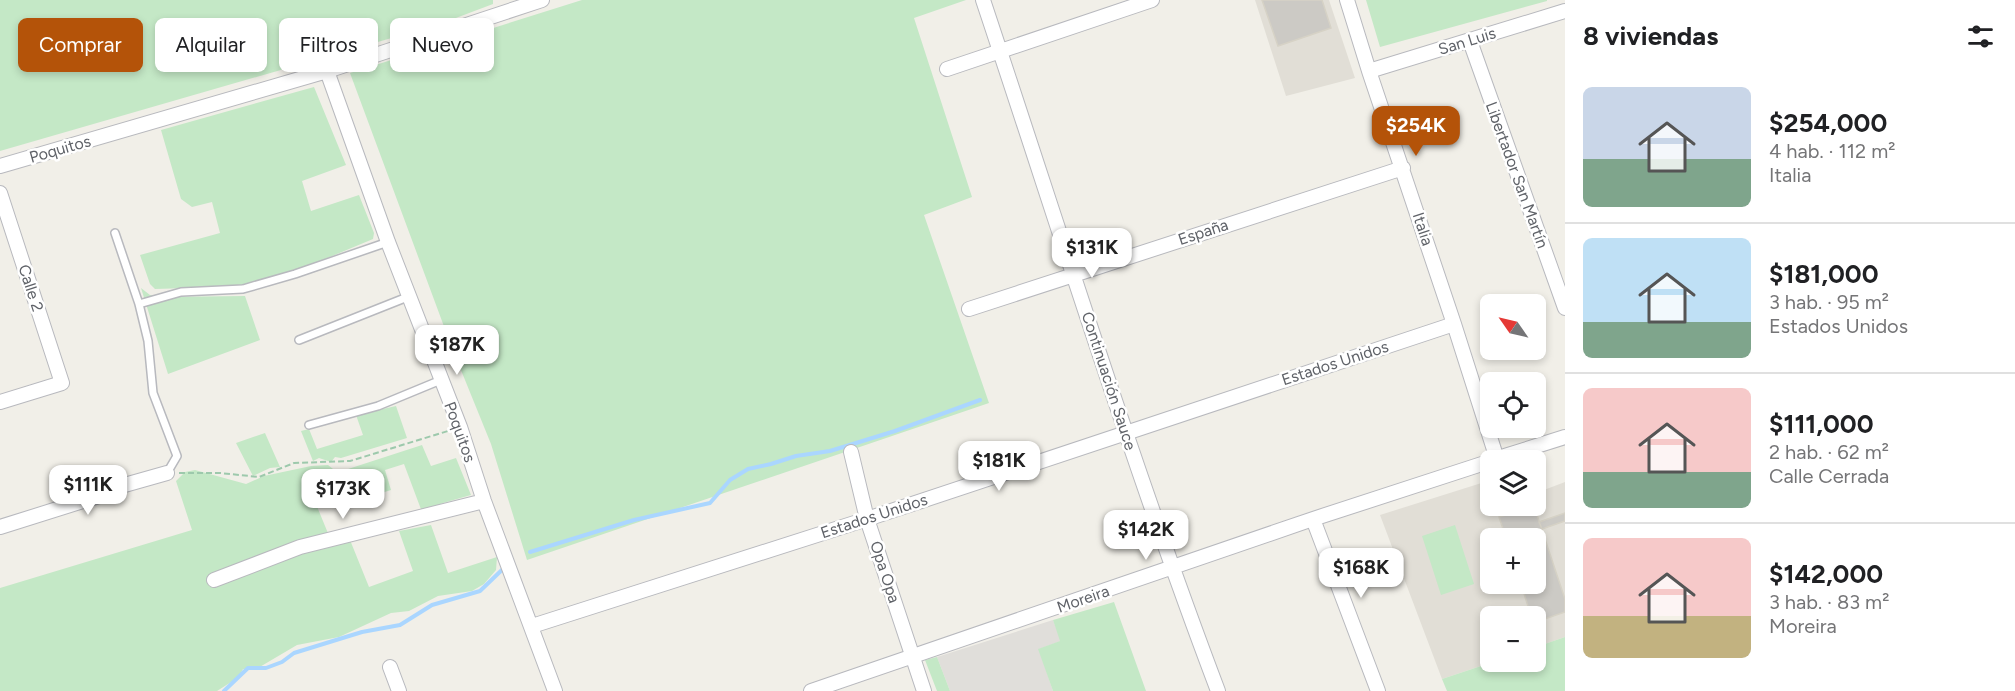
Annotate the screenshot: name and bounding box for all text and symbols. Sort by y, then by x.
chip: Comprar [18,18,143,72]
chip: Alquilar [155,18,267,72]
chip: Filtros [279,18,378,72]
chip: Nuevo [390,18,494,72]
text: 8 viviendas [1583,20,1718,52]
icon: filters [1964,20,1997,53]
street label: San Luis [1436,23,1498,59]
street label: Libertador San Martín [1482,99,1552,251]
pin: $254K [1374,106,1458,157]
text: $254,000 [1769,107,1887,139]
icon: home [1631,111,1703,183]
text: $254K [1386,113,1446,137]
street label: Poquitos [27,131,93,167]
text: 4 hab. · 112 m² [1769,139,1895,163]
text: Italia [1769,163,1811,187]
street label: Italia [1409,210,1437,248]
street label: España [1176,215,1230,249]
pin: $131K [1050,228,1134,279]
text: $131K [1066,235,1118,259]
text: $181,000 [1769,258,1879,290]
street label: Calle 2 [14,262,48,314]
icon: home [1631,262,1703,334]
text: 3 hab. · 95 m² [1769,290,1889,314]
north arrow [1480,294,1546,360]
map controls [1480,294,1546,672]
street label: Continuación Sauce [1078,309,1140,453]
text: Estados Unidos [1769,314,1908,338]
pin: $187K [415,325,499,376]
text: $187K [429,332,485,356]
street label: Estados Unidos [1279,337,1391,389]
button: locate [1480,372,1546,438]
street label: Poquitos [440,399,480,465]
text: $111,000 [1769,408,1874,440]
icon: home [1631,412,1703,484]
text: 2 hab. · 62 m² [1769,440,1889,464]
pin: $181K [957,441,1041,492]
text: $181K [972,448,1026,472]
button: layers [1480,450,1546,516]
text: Calle Cerrada [1769,464,1889,488]
pin: $111K [46,465,130,516]
pin: $173K [301,469,385,520]
text: $111K [63,472,113,496]
text: $173K [315,476,371,500]
street label: Estados Unidos [818,490,930,542]
pin: $142K [1104,510,1188,561]
text: $142K [1117,517,1175,541]
button: + [1480,528,1546,594]
street label: Opa Opa [866,539,904,605]
pin: $168K [1319,548,1403,599]
text: $168K [1333,555,1389,579]
text: $142,000 [1769,558,1883,590]
icon: home [1631,562,1703,634]
street label: Moreira [1054,581,1112,617]
text: 3 hab. · 83 m² [1769,590,1889,614]
button: − [1480,606,1546,672]
text: Moreira [1769,614,1837,638]

